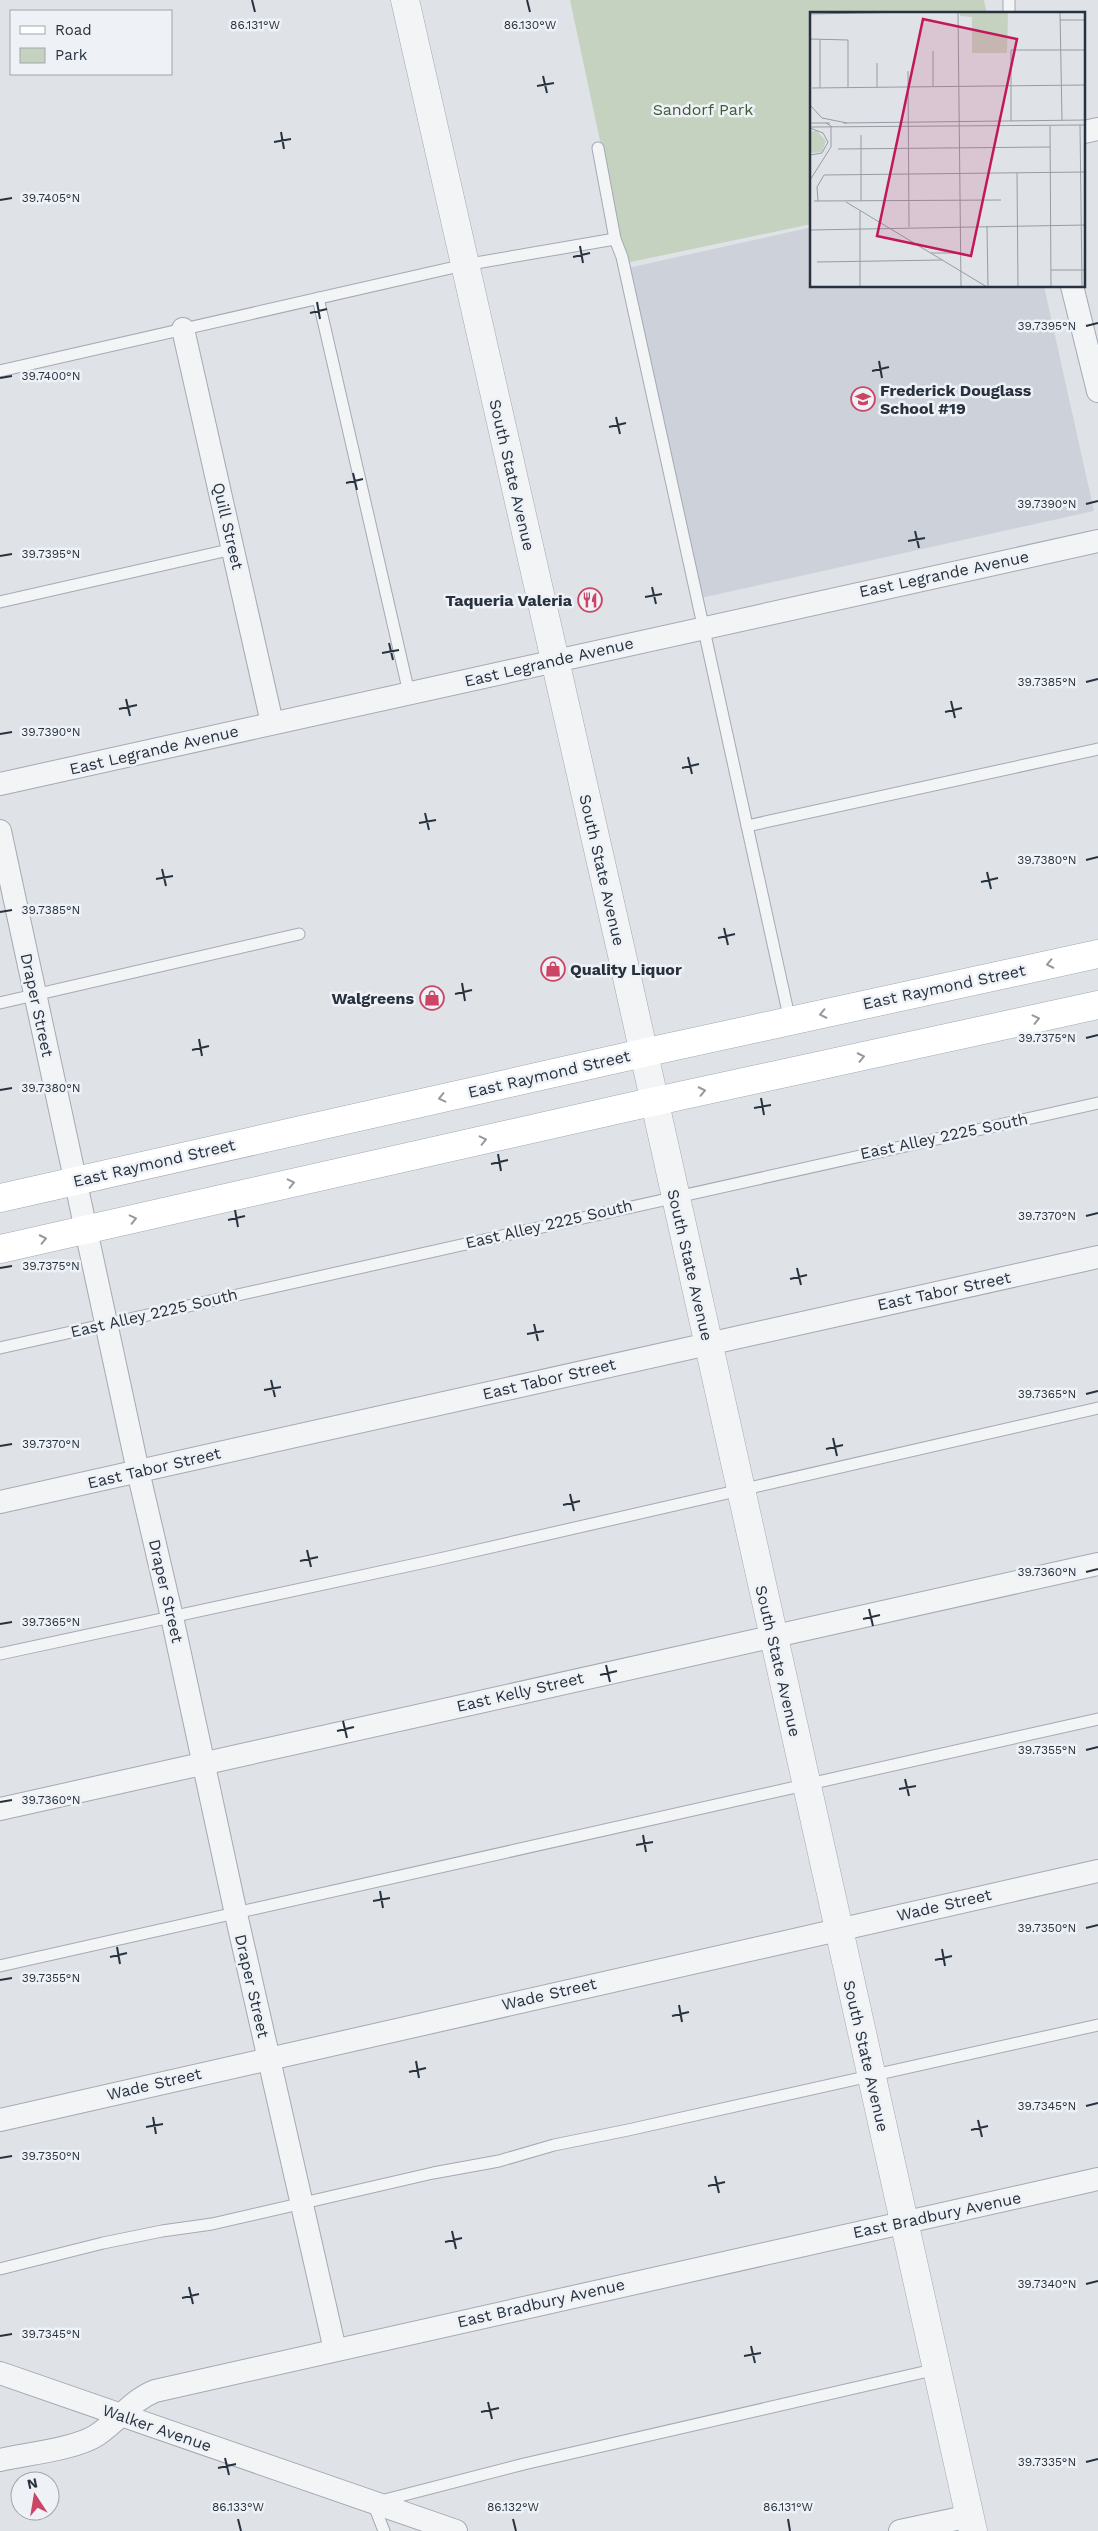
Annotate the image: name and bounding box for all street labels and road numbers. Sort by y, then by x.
street label: South State Avenue [485,397,539,553]
street label: Quill Street [209,481,247,572]
street label: East Legrande Avenue [857,547,1031,601]
street label: East Legrande Avenue [463,633,635,691]
street label: East Legrande Avenue [68,721,240,779]
street label: South State Avenue [575,792,629,948]
street label: Draper Street [17,951,57,1059]
street label: East Raymond Street [861,960,1027,1014]
street label: East Raymond Street [466,1046,632,1102]
street label: East Alley 2225 South [858,1109,1030,1163]
street label: East Raymond Street [71,1135,237,1191]
street label: South State Avenue [663,1187,717,1343]
street label: East Alley 2225 South [464,1196,634,1252]
street label: East Tabor Street [876,1268,1013,1314]
street label: East Alley 2225 South [69,1285,239,1341]
street label: East Tabor Street [481,1354,618,1404]
street label: East Tabor Street [86,1443,223,1493]
street label: Draper Street [145,1537,187,1645]
street label: South State Avenue [751,1583,805,1739]
street label: East Kelly Street [455,1668,586,1716]
street label: Wade Street [895,1885,994,1925]
street label: Draper Street [231,1932,273,2040]
street label: Wade Street [500,1974,599,2014]
street label: South State Avenue [839,1978,893,2134]
street label: Wade Street [105,2064,204,2104]
street label: East Bradbury Avenue [851,2188,1023,2242]
street label: East Bradbury Avenue [455,2274,627,2332]
street label: Walker Avenue [100,2400,214,2456]

